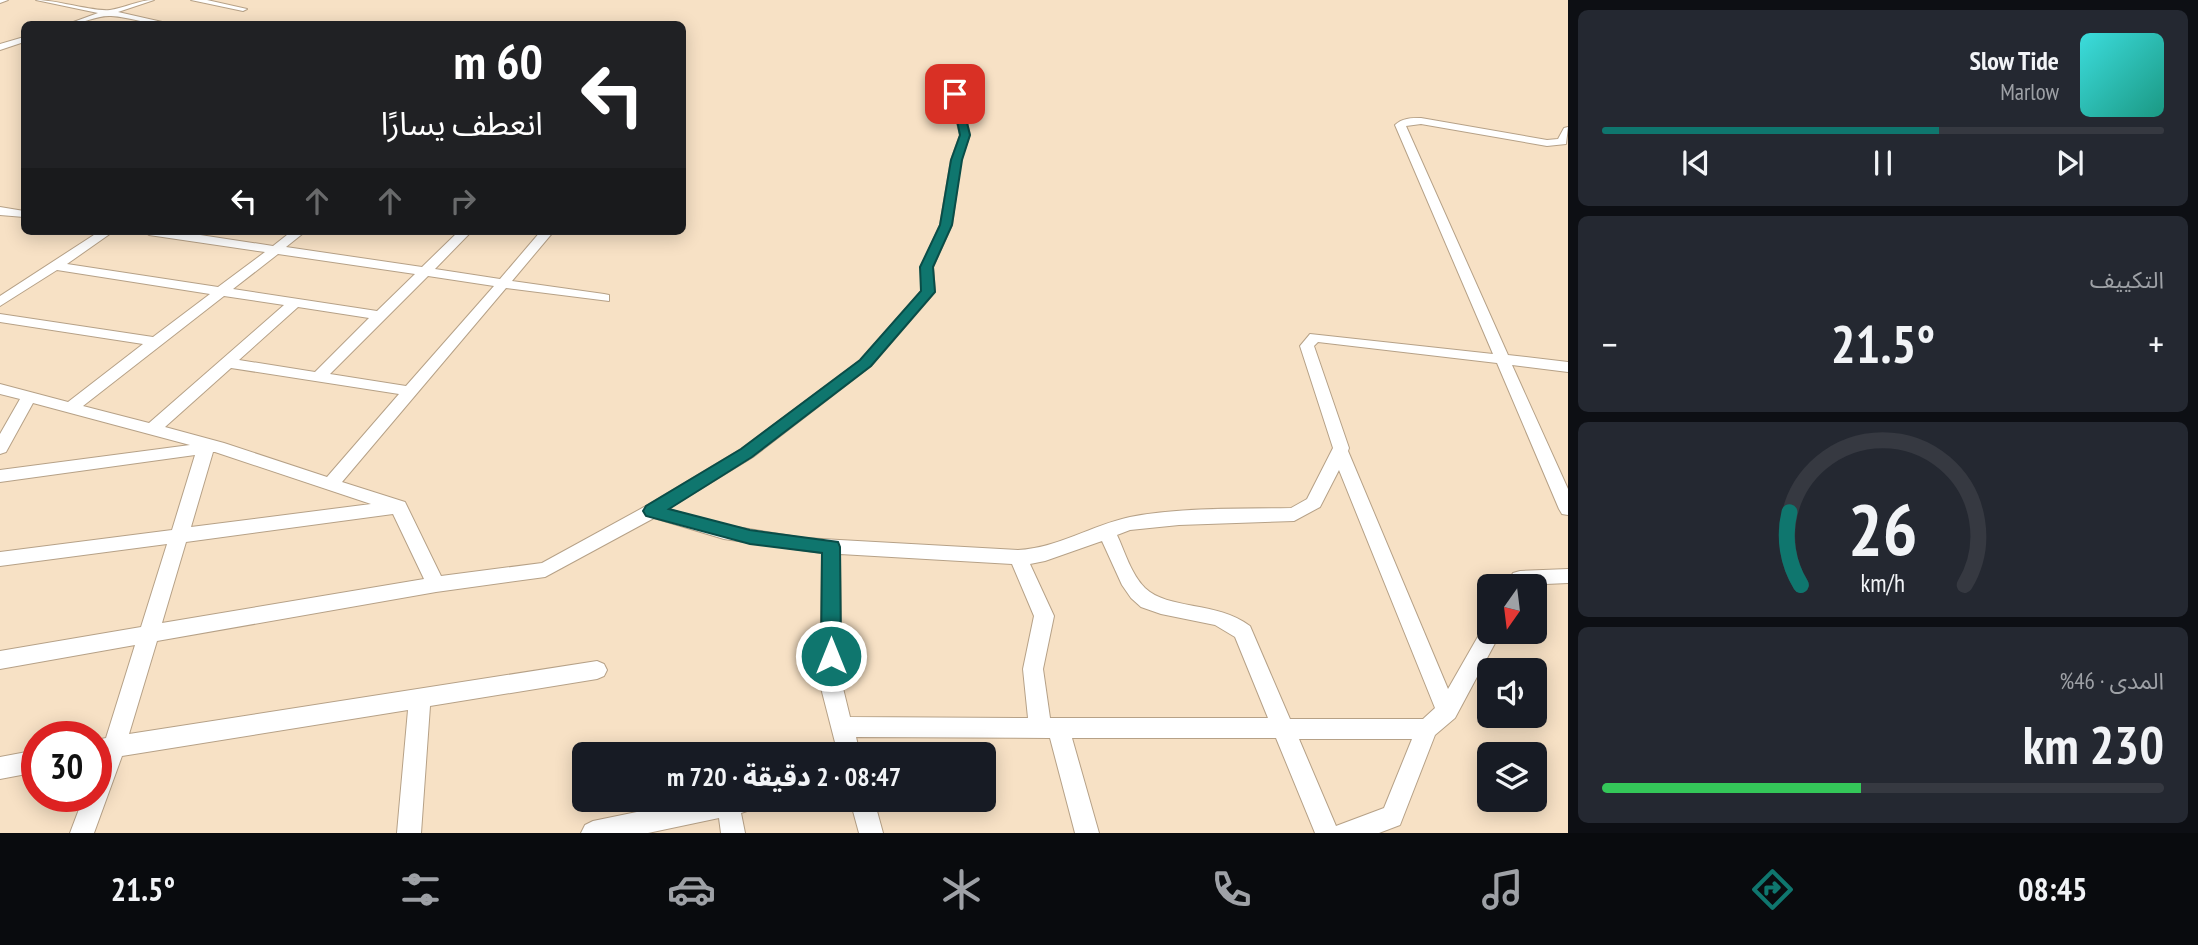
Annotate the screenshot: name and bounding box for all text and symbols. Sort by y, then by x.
text: 60 m [454,29,543,93]
text: Slow Tide [1969,44,2059,77]
icon: left [567,49,658,140]
pin [925,64,985,124]
icon: arrive [936,75,974,113]
text: Marlow [2000,77,2059,106]
text: انعطف يسارًا [381,102,543,144]
icon: previous [1677,144,1715,182]
icon: pause [1864,144,1902,182]
icon: next [2051,144,2089,182]
icon: left [225,182,263,220]
icon: ahead [298,182,336,220]
icon: ahead [371,182,409,220]
icon: right [444,182,482,220]
text: التكييف [2090,265,2164,294]
text: 21.5° [1831,310,1935,377]
text: − [1602,319,1618,368]
text: + [2148,319,2164,368]
text: 26 [1848,482,1918,576]
text: km/h [1861,567,1905,599]
north arrow [1477,574,1547,644]
map controls [1477,574,1547,812]
position arrow [794,619,868,693]
button: sound [1477,658,1547,728]
text: المدى · 46% [2060,666,2164,695]
text: 230 km [2023,711,2164,778]
speed limit sign: 30 [21,721,112,812]
button: layers [1477,742,1547,812]
text: 08:47 · 2 دقيقة · 720 m [667,760,901,793]
icon: filters [396,865,445,914]
icon: car [667,865,716,914]
icon: climate [937,865,986,914]
icon: phone [1207,865,1256,914]
icon: music [1478,865,1527,914]
icon: directions [1748,865,1797,914]
text: 21.5° [111,868,175,910]
text: 08:45 [2018,868,2087,910]

